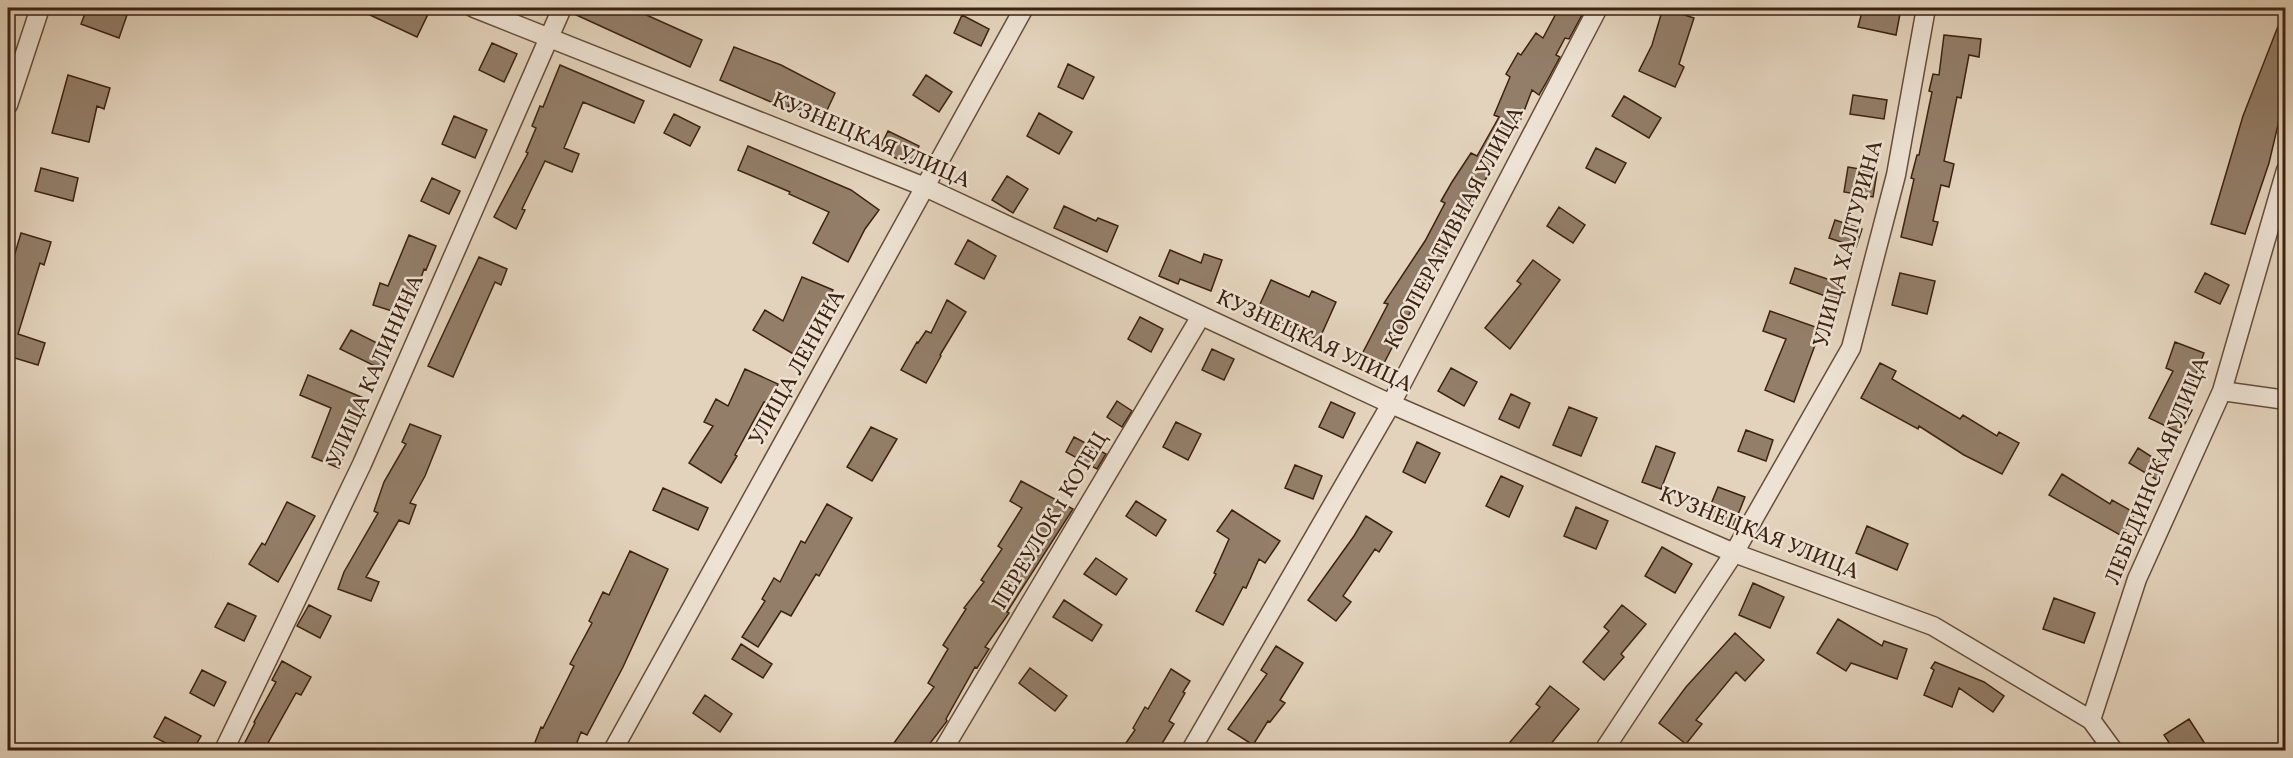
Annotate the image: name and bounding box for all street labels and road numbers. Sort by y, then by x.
street label: КУЗНЕЦКАЯ УЛИЦА [767,85,975,197]
street label: КООПЕРАТИВНАЯ УЛИЦА [1378,101,1532,355]
street label: УЛИЦА ХАЛТУРИНА [1806,137,1892,351]
street label: УЛИЦА КАЛИНИНА [320,270,432,472]
street label: КУЗНЕЦКАЯ УЛИЦА [1211,283,1417,401]
street label: УЛИЦА ЛЕНИНА [742,284,854,452]
street label: ЛЕБЕДИНСКАЯ УЛИЦА [2098,352,2218,590]
street label: ПЕРЕУЛОК 1 КОТЕЦ [985,426,1117,616]
street label: КУЗНЕЦКАЯ УЛИЦА [1654,480,1864,588]

